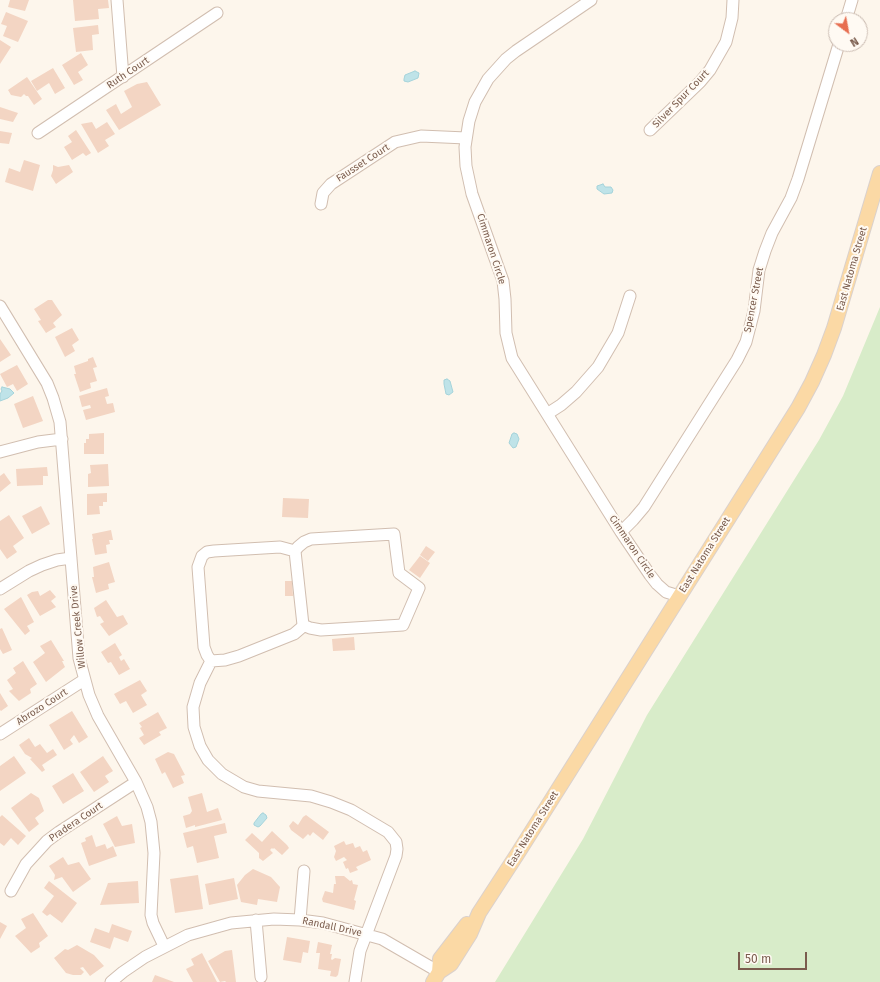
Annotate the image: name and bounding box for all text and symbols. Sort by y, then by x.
north arrow [828,12,868,52]
text: N [848,34,861,49]
street label: Ruth Court [105,54,151,92]
street label: Silver Spur Court [650,67,712,131]
street label: Fausset Court [334,141,392,185]
street label: Cimmaron Circle [474,212,508,286]
street label: East Natoma Street [834,226,870,312]
street label: Spencer Street [742,266,766,334]
street label: Cimmaron Circle [606,513,658,581]
street label: East Natoma Street [677,515,733,595]
street label: Willow Creek Drive [68,585,88,669]
street label: Abrozo Court [14,686,70,728]
street label: East Natoma Street [505,789,561,869]
street label: Pradera Court [47,800,105,844]
street label: Randall Drive [301,915,363,939]
scale bar [740,944,809,970]
text: 50 m [745,952,771,966]

